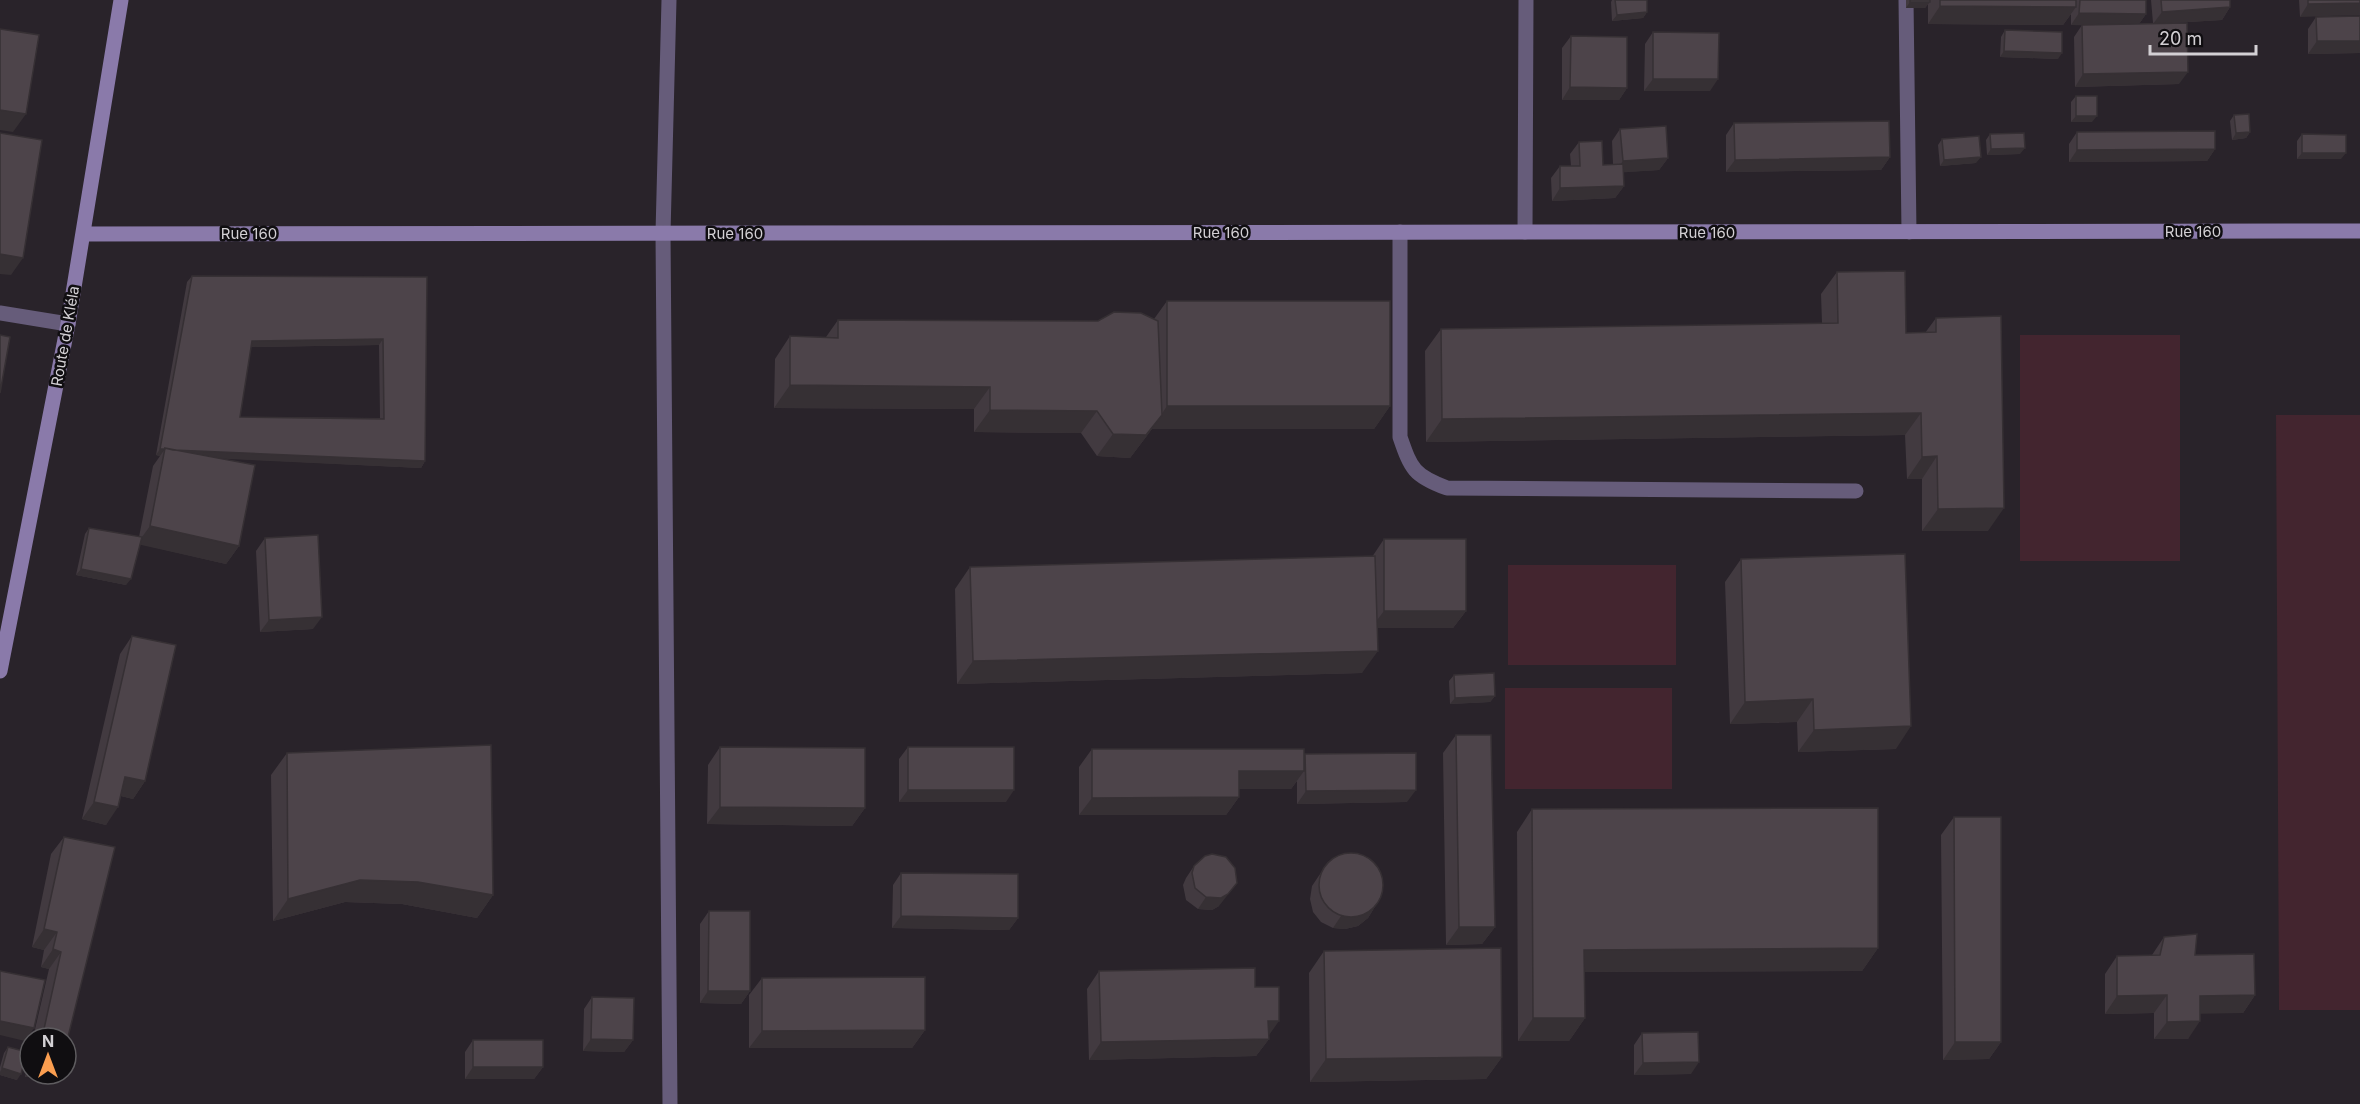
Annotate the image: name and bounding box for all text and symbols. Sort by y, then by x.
scale bar [2150,18,2256,56]
text: 20 m [2159,28,2202,49]
street label: Rue 160 [2165,222,2221,241]
street label: Rue 160 [1193,223,1249,242]
street label: Rue 160 [1679,223,1735,242]
street label: Rue 160 [221,224,277,243]
street label: Rue 160 [707,224,763,243]
street label: Route de Kléla [47,284,83,388]
north arrow [18,1026,78,1086]
text: N [42,1031,54,1051]

